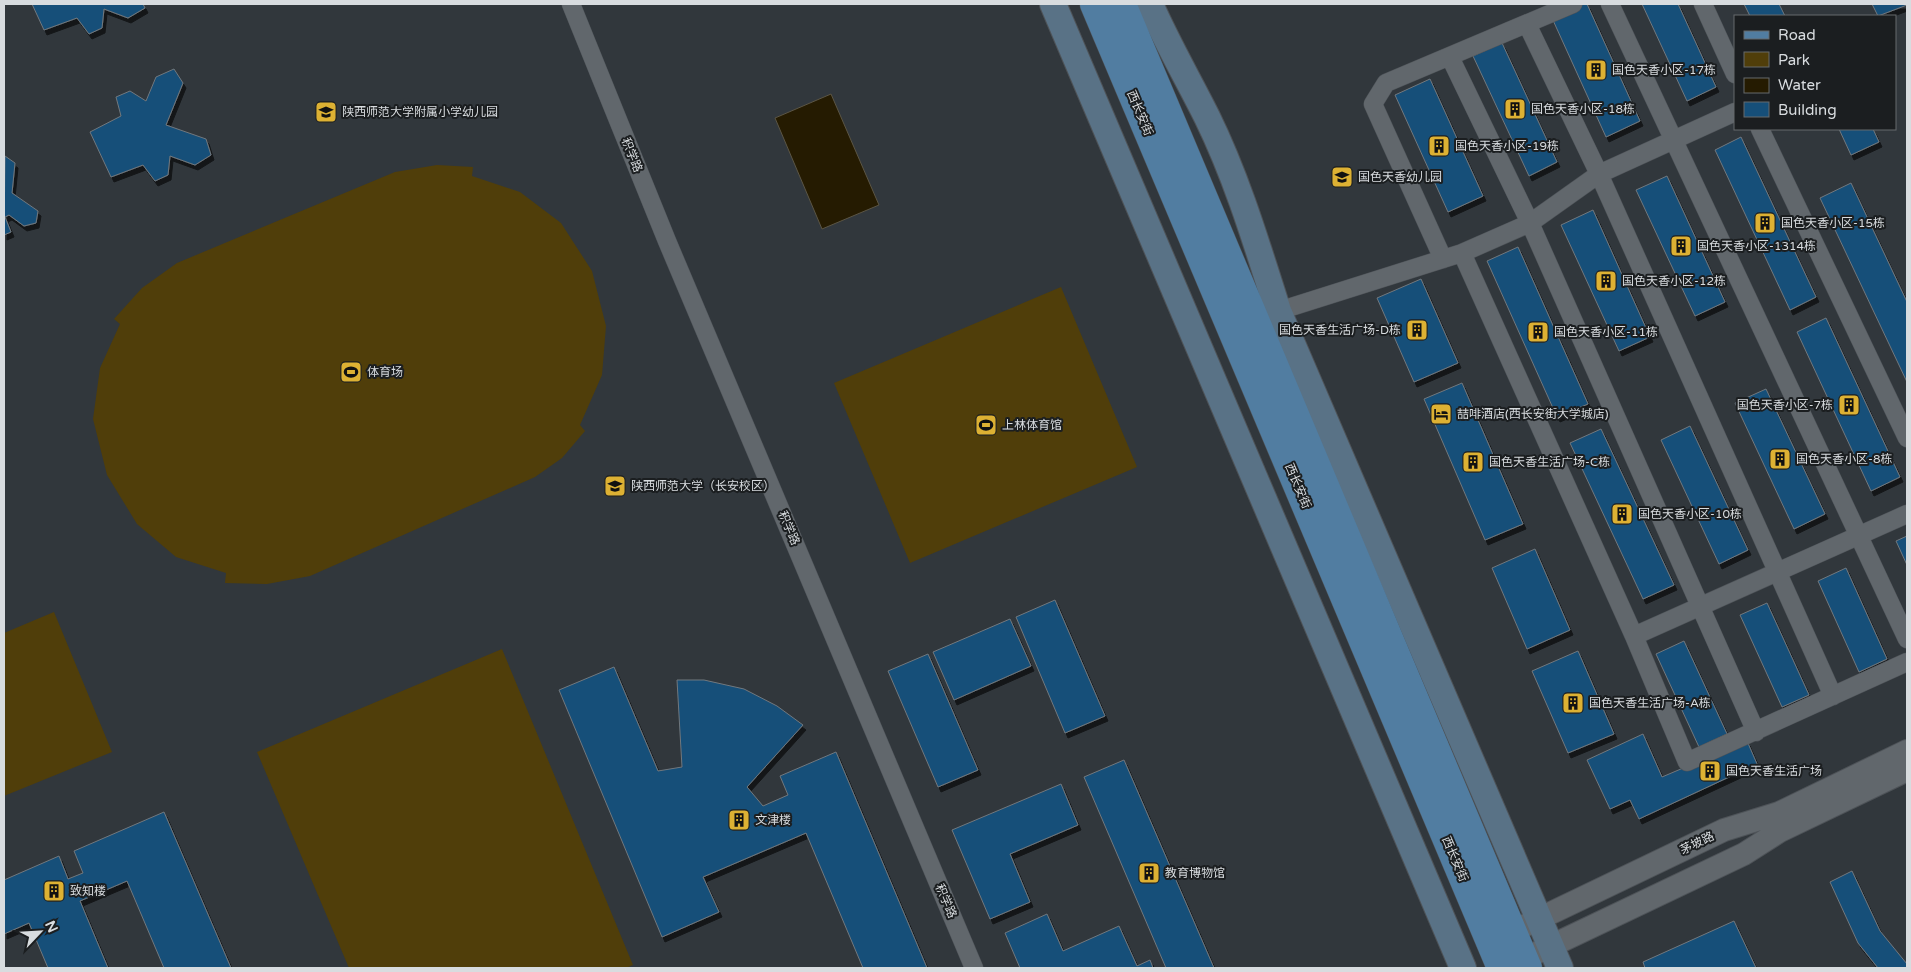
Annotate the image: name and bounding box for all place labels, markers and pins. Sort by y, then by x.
building icon: 国色天香小区-17栋 [1584,58,1608,82]
place label: 国色天香小区-17栋 [1612,63,1716,77]
building icon: 国色天香小区-18栋 [1503,97,1527,121]
school or university icon: 陕西师范大学附属小学幼儿园 [314,100,338,124]
place label: 国色天香小区-18栋 [1531,102,1635,116]
place label: 陕西师范大学附属小学幼儿园 [342,105,498,119]
building icon: 国色天香小区-19栋 [1427,134,1451,158]
place label: 国色天香小区-19栋 [1455,139,1559,153]
school or university icon: 国色天香幼儿园 [1330,165,1354,189]
place label: 国色天香幼儿园 [1358,170,1442,184]
building icon: 国色天香小区-15栋 [1753,211,1777,235]
place label: 国色天香小区-15栋 [1781,216,1885,230]
building icon: 国色天香小区-1314栋 [1669,234,1693,258]
place label: 国色天香小区-1314栋 [1697,239,1816,253]
building icon: 国色天香小区-12栋 [1594,269,1618,293]
place label: 国色天香小区-12栋 [1622,274,1726,288]
building icon: 国色天香生活广场-D栋 [1405,318,1429,342]
building icon: 国色天香小区-11栋 [1526,320,1550,344]
place label: 国色天香生活广场-D栋 [1279,323,1401,337]
place label: 国色天香小区-11栋 [1554,325,1658,339]
sports icon: 体育场 [339,360,363,384]
place label: 体育场 [367,365,403,379]
building icon: 国色天香小区-7栋 [1837,393,1861,417]
place label: 国色天香小区-7栋 [1737,398,1833,412]
hotel icon: 喆啡酒店(西长安街大学城店) [1429,402,1453,426]
place label: 喆啡酒店(西长安街大学城店) [1457,407,1609,421]
sports icon: 上林体育馆 [974,413,998,437]
place label: 上林体育馆 [1002,418,1062,432]
building icon: 国色天香小区-8栋 [1768,447,1792,471]
building icon: 国色天香生活广场-C栋 [1461,450,1485,474]
place label: 国色天香小区-8栋 [1796,452,1892,466]
place label: 国色天香生活广场-C栋 [1489,455,1610,469]
school or university icon: 陕西师范大学（长安校区） [603,474,627,498]
place label: 陕西师范大学（长安校区） [631,479,775,493]
building icon: 国色天香小区-10栋 [1610,502,1634,526]
place label: 国色天香小区-10栋 [1638,507,1742,521]
building icon: 国色天香生活广场-A栋 [1561,691,1585,715]
place label: 国色天香生活广场-A栋 [1589,696,1711,710]
building icon: 国色天香生活广场 [1698,759,1722,783]
place label: 国色天香生活广场 [1726,764,1822,778]
building icon: 文津楼 [727,808,751,832]
place label: 文津楼 [755,813,791,827]
building icon: 教育博物馆 [1137,861,1161,885]
place label: 教育博物馆 [1165,866,1225,880]
building icon: 致知楼 [42,879,66,903]
place label: 致知楼 [70,884,106,898]

